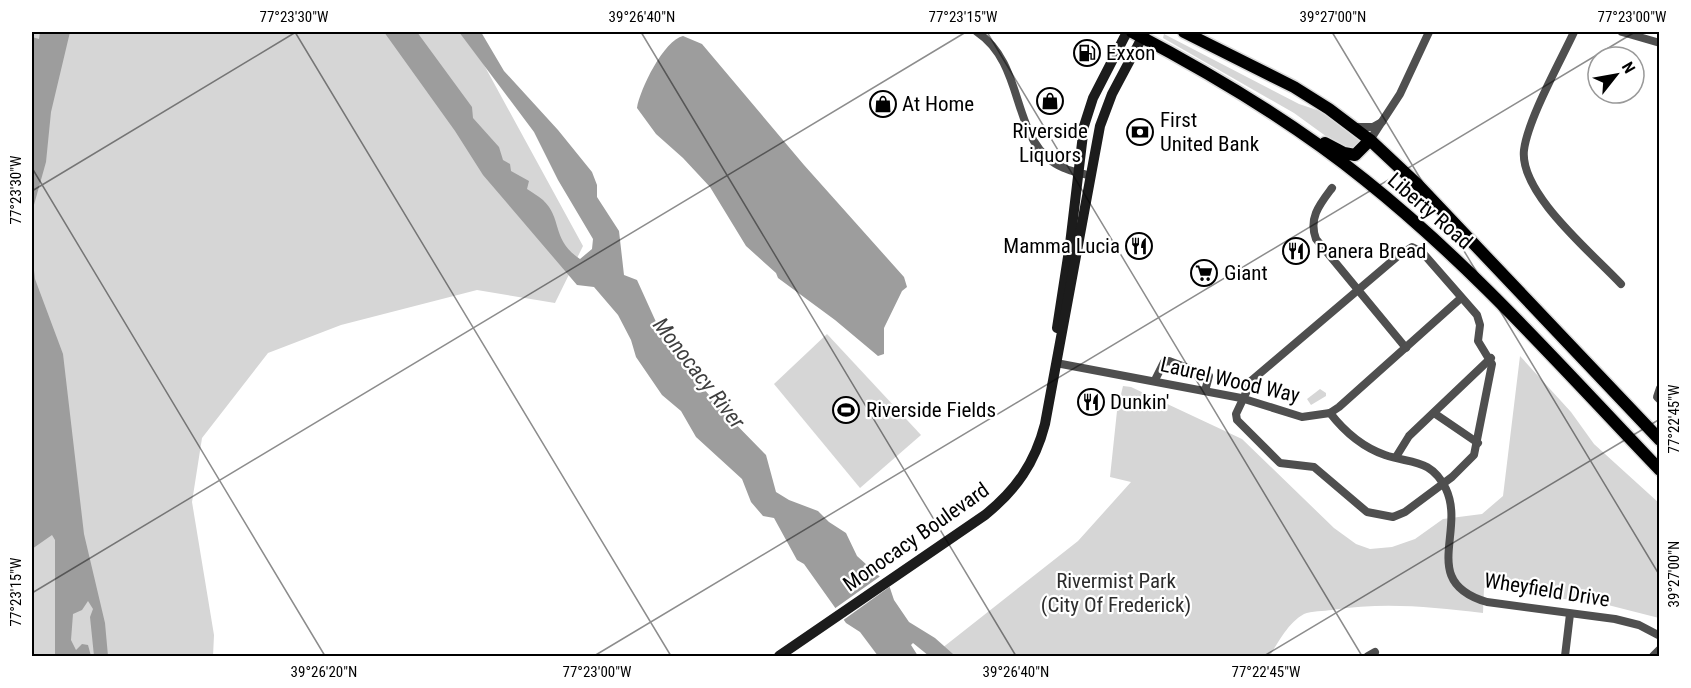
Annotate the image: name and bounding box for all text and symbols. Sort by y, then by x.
text: 77°23'30"W [260,8,329,26]
text: 39°26'40"N [609,8,675,26]
text: 77°23'15"W [929,8,998,26]
text: 39°27'00"N [1300,8,1366,26]
text: 77°23'00"W [1598,8,1667,26]
fuel station icon: Exxon [1072,38,1102,68]
place label: Exxon [1106,41,1155,65]
north arrow [1586,45,1646,105]
text: N [1618,58,1639,77]
shop icon: Riverside Liquors [1035,86,1065,116]
shop icon: At Home [868,89,898,119]
place label: At Home [902,92,974,116]
place label: First United Bank [1160,108,1260,156]
bank icon: First United Bank [1125,117,1155,147]
place label: Riverside Liquors [1012,119,1088,167]
text: 77°23'30"W [7,155,25,224]
street label: Liberty Road [1383,168,1477,254]
restaurant icon: Mamma Lucia [1124,231,1154,261]
place label: Mamma Lucia [1003,234,1120,258]
restaurant icon: Panera Bread [1281,236,1311,266]
place label: Panera Bread [1316,239,1426,263]
supermarket icon: Giant [1189,258,1219,288]
place label: Giant [1224,261,1268,285]
water label: Monocacy River [648,313,750,434]
street label: Laurel Wood Way [1158,352,1302,408]
text: 77°22'45"W [1665,384,1683,453]
restaurant icon: Dunkin' [1076,387,1106,417]
place label: Dunkin' [1110,390,1169,414]
sports icon: Riverside Fields [831,395,861,425]
place label: Riverside Fields [866,398,996,422]
street label: Monocacy Boulevard [839,478,993,596]
text: 39°27'00"N [1665,541,1683,607]
text: 77°23'15"W [7,557,25,626]
street label: Wheyfield Drive [1483,568,1612,612]
park label: Rivermist Park (City Of Frederick) [1041,569,1191,617]
text: 39°26'20"N [291,663,357,681]
text: 77°23'00"W [563,663,632,681]
text: 39°26'40"N [983,663,1049,681]
text: 77°22'45"W [1232,663,1301,681]

